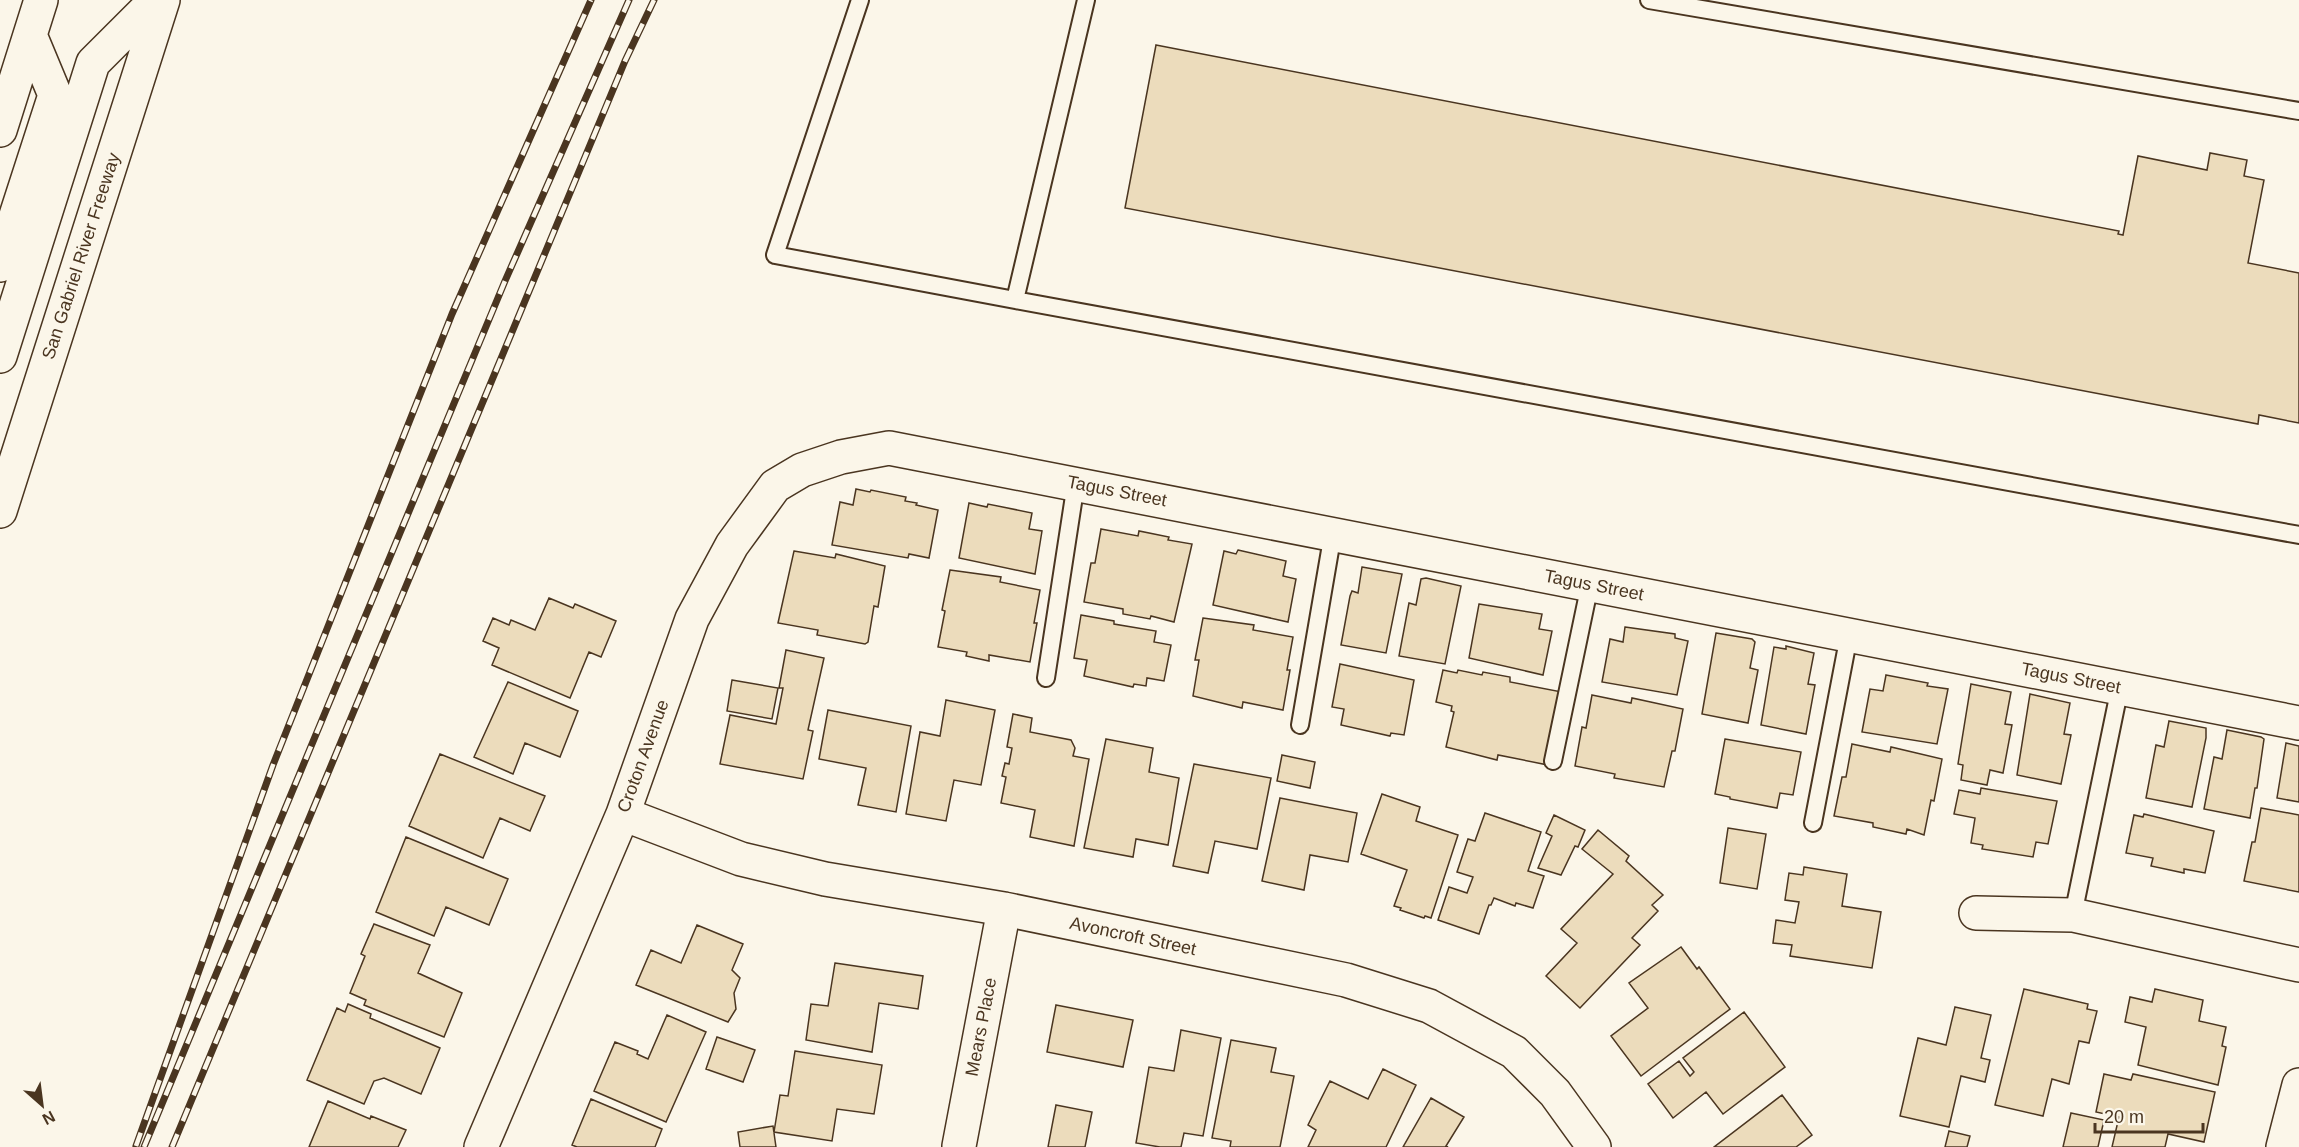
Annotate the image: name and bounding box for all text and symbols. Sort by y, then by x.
street label: San Gabriel River Freeway [38,150,124,362]
street label: Tagus Street [1065,472,1169,510]
street label: Tagus Street [1542,566,1646,604]
street label: Tagus Street [2019,659,2123,697]
street label: Croton Avenue [613,697,673,815]
street label: Avoncroft Street [1068,913,1198,959]
street label: Mears Place [962,976,1000,1078]
north arrow [12,1075,72,1135]
scale bar [2095,1096,2203,1134]
text: 20 m [2104,1107,2144,1127]
text: N [40,1108,58,1128]

